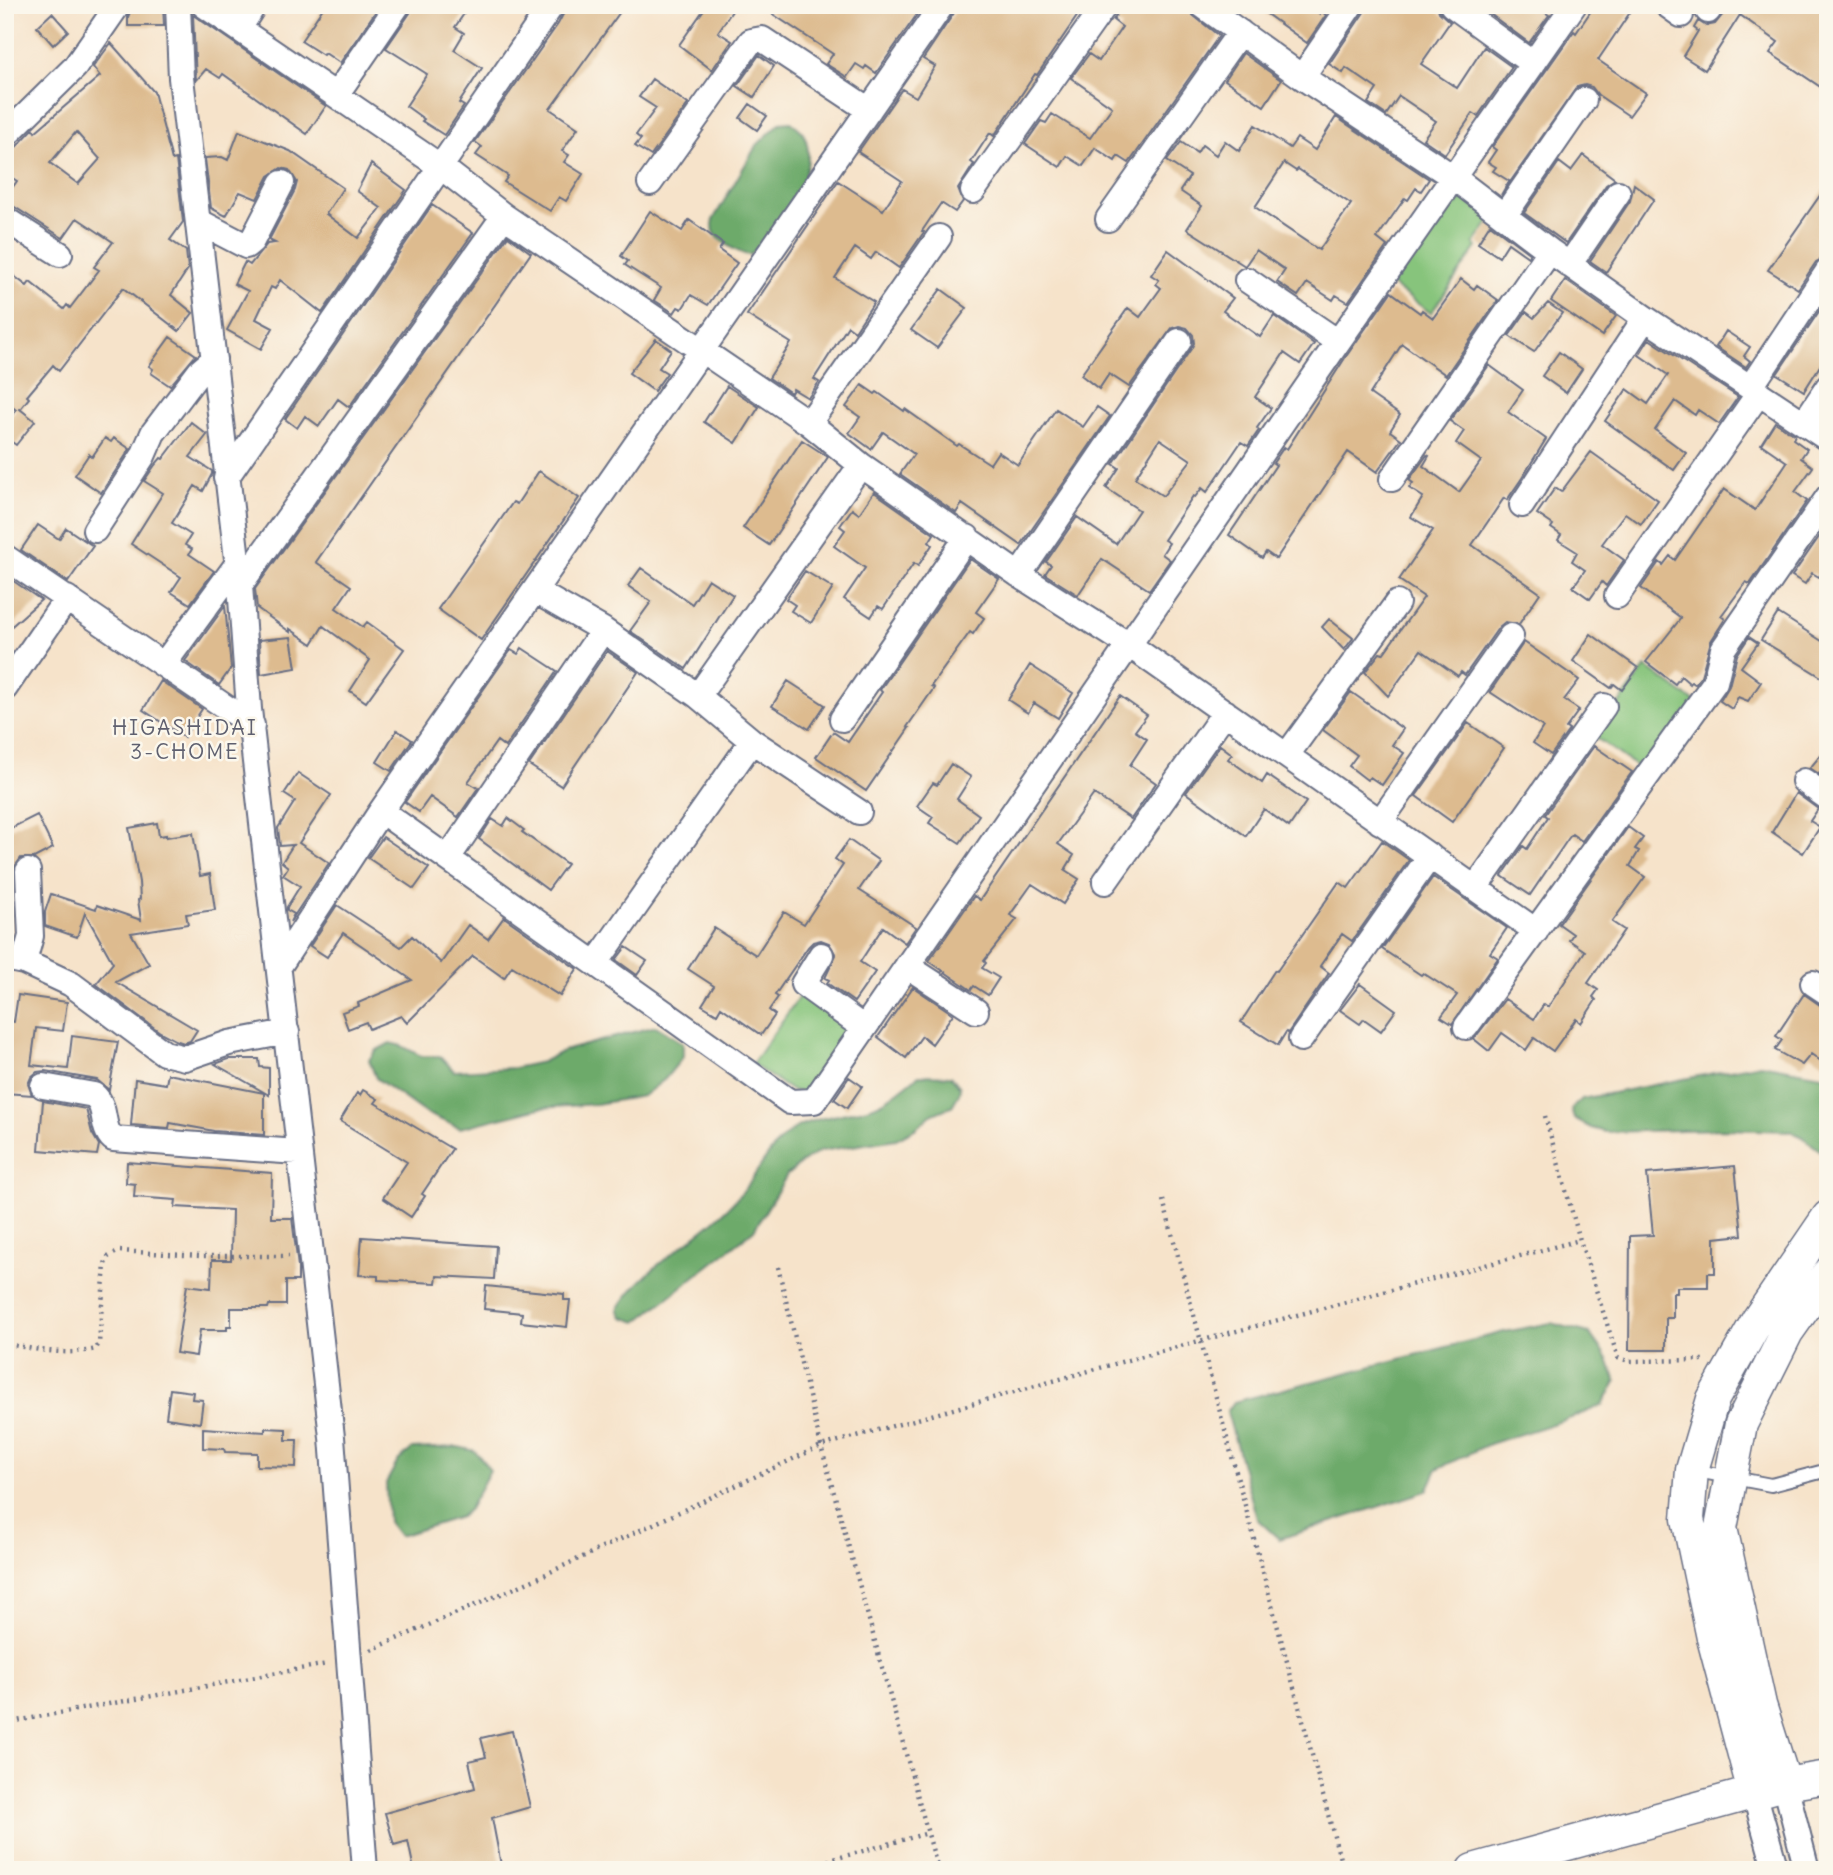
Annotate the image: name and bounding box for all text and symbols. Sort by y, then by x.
district label: HIGASHIDAI 3-CHOME [112,714,258,765]

